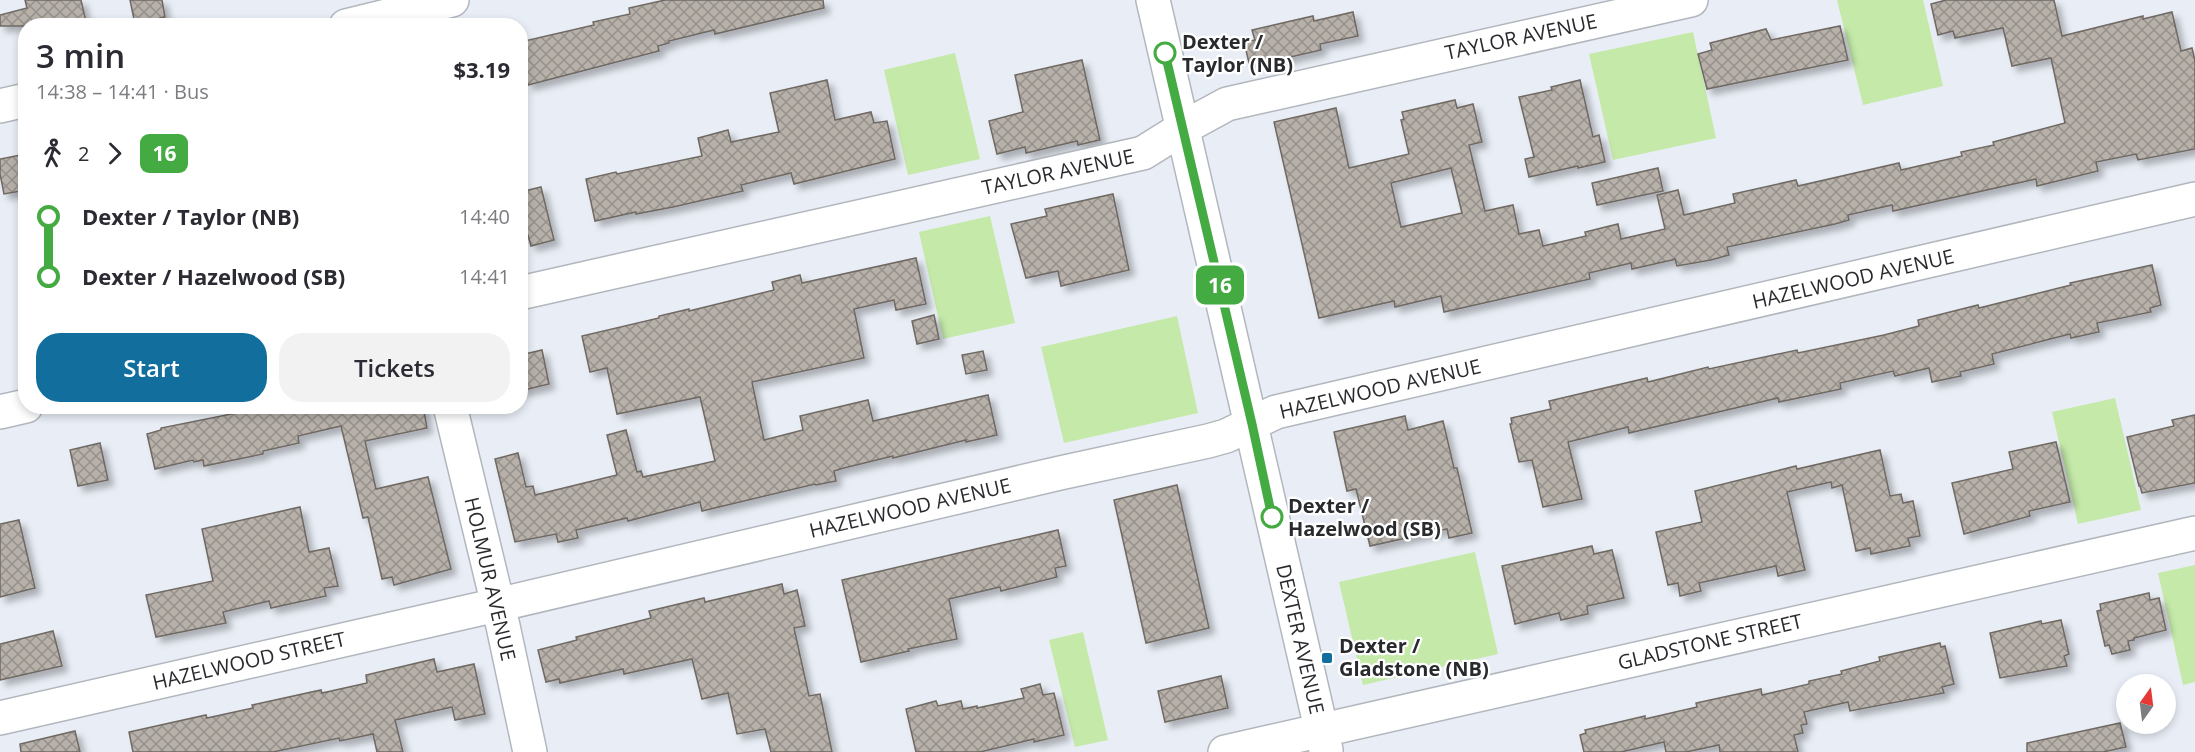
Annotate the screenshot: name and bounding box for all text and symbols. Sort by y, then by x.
street label: TAYLOR AVENUE [1442,7,1599,66]
place label: Dexter / Taylor (NB) [1182,28,1293,78]
text: 3 min [36,33,125,78]
marker: Dexter / Taylor (NB) [1154,42,1176,64]
text: $3.19 [453,54,510,84]
text: 14:38 – 14:41 · Bus [36,78,209,105]
icon: walk [36,137,69,170]
icon: forward [98,137,131,170]
text: 16 [152,139,176,167]
text: 2 [78,140,89,167]
street label: TAYLOR AVENUE [979,142,1136,201]
text: Dexter / Taylor (NB) [82,201,299,231]
text: 14:40 [459,203,510,230]
street label: HAZELWOOD AVENUE [1749,242,1956,315]
text: Dexter / Hazelwood (SB) [82,261,345,291]
text: 14:41 [459,263,510,290]
line badge: 16 [1193,266,1247,304]
text: 16 [1208,271,1232,299]
button: Start [36,333,267,402]
button: Tickets [279,333,510,402]
street label: HAZELWOOD AVENUE [1276,352,1483,425]
street label: HAZELWOOD AVENUE [806,471,1013,544]
place label: Dexter / Hazelwood (SB) [1288,492,1441,542]
street label: HOLMUR AVENUE [459,494,522,663]
marker: Dexter / Hazelwood (SB) [1261,506,1283,528]
street label: DEXTER AVENUE [1270,561,1331,717]
street label: GLADSTONE STREET [1615,607,1805,676]
street label: HAZELWOOD STREET [150,625,348,696]
place label: Dexter / Gladstone (NB) [1339,632,1489,682]
marker: Dexter / Gladstone (NB) [1320,651,1334,665]
north arrow [2116,674,2176,734]
map controls [2116,674,2176,734]

